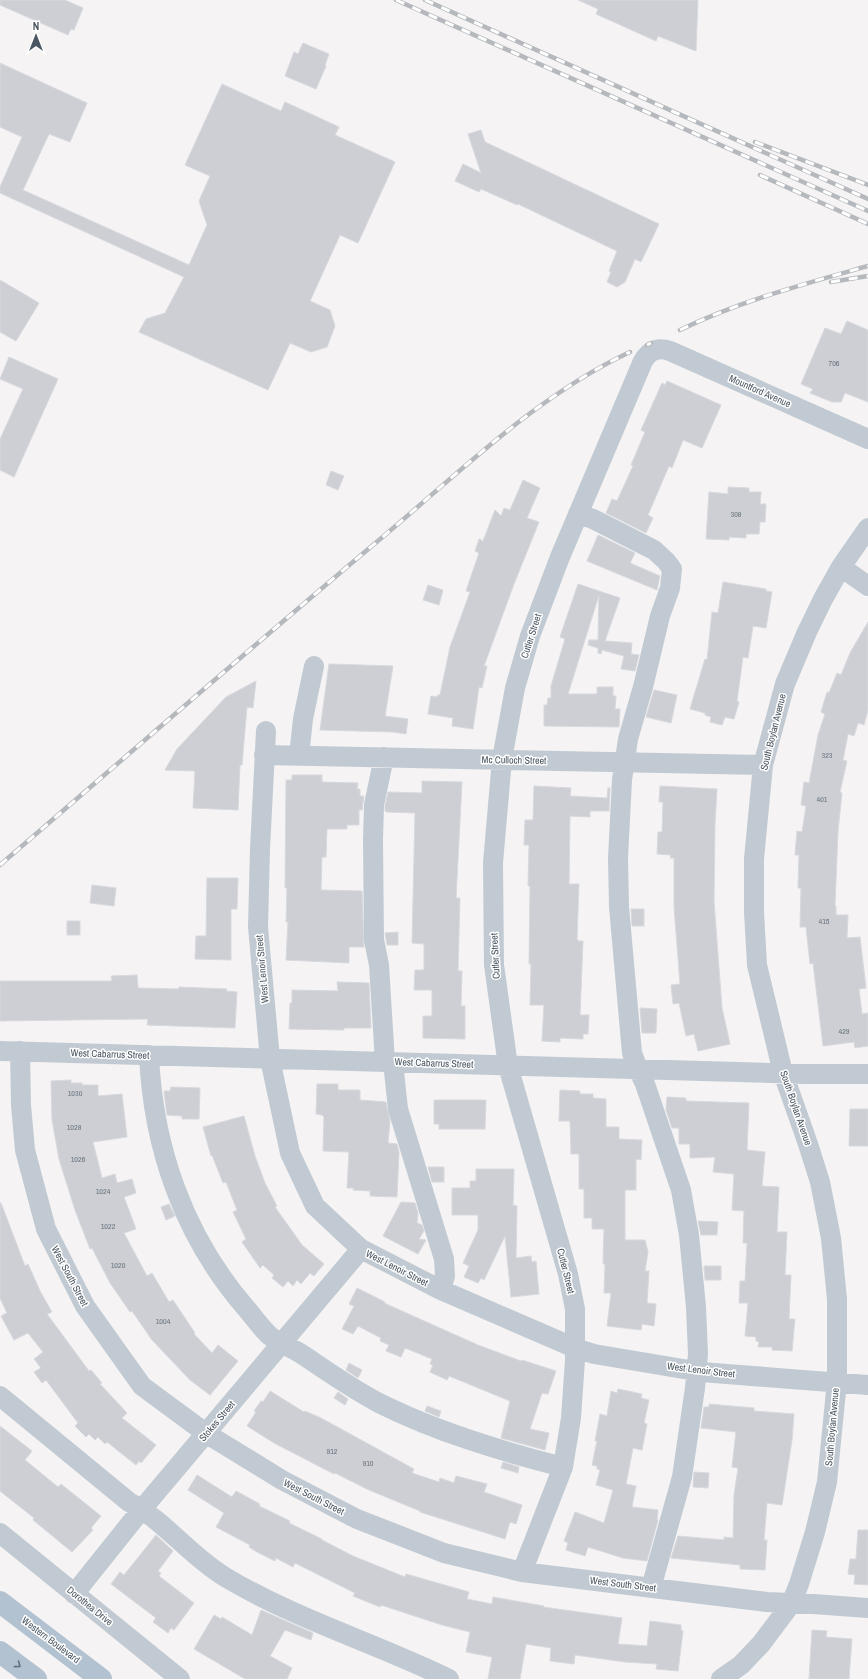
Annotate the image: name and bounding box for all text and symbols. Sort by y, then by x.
north arrow [16,16,56,56]
text: N [33,19,39,33]
house number: 706 [829,358,840,368]
street label: Mountford Avenue [727,372,793,411]
house number: 308 [731,509,742,519]
street label: Cutler Street [518,611,545,660]
street label: South Boylan Avenue [757,692,789,772]
house number: 323 [822,750,833,760]
street label: Mc Culloch Street [482,753,547,767]
house number: 401 [817,794,828,804]
house number: 415 [819,916,830,926]
street label: Cutler Street [487,932,503,979]
street label: West Lenoir Street [252,934,271,1004]
house number: 429 [839,1026,850,1036]
street label: West Cabarrus Street [70,1046,150,1062]
street label: West Cabarrus Street [394,1055,474,1071]
street label: South Boylan Avenue [777,1069,815,1148]
house number: 1030 [68,1088,83,1098]
house number: 1028 [67,1122,82,1132]
house number: 1026 [71,1154,86,1164]
house number: 1024 [96,1186,111,1196]
house number: 1022 [101,1221,116,1231]
street label: West South Street [49,1244,92,1309]
street label: West Lenoir Street [364,1247,431,1290]
street label: Cutler Street [554,1247,578,1296]
house number: 1020 [111,1260,126,1270]
house number: 1004 [156,1316,171,1326]
street label: West Lenoir Street [666,1359,736,1381]
street label: South Boylan Avenue [822,1387,842,1467]
street label: Stokes Street [196,1397,238,1444]
house number: 912 [327,1446,338,1456]
house number: 910 [363,1458,374,1468]
street label: West South Street [281,1476,347,1518]
street label: West South Street [589,1574,657,1595]
street label: Dorothea Drive [64,1583,116,1629]
street label: Western Boulevard [19,1614,83,1666]
one-way arrow [13,1661,20,1668]

